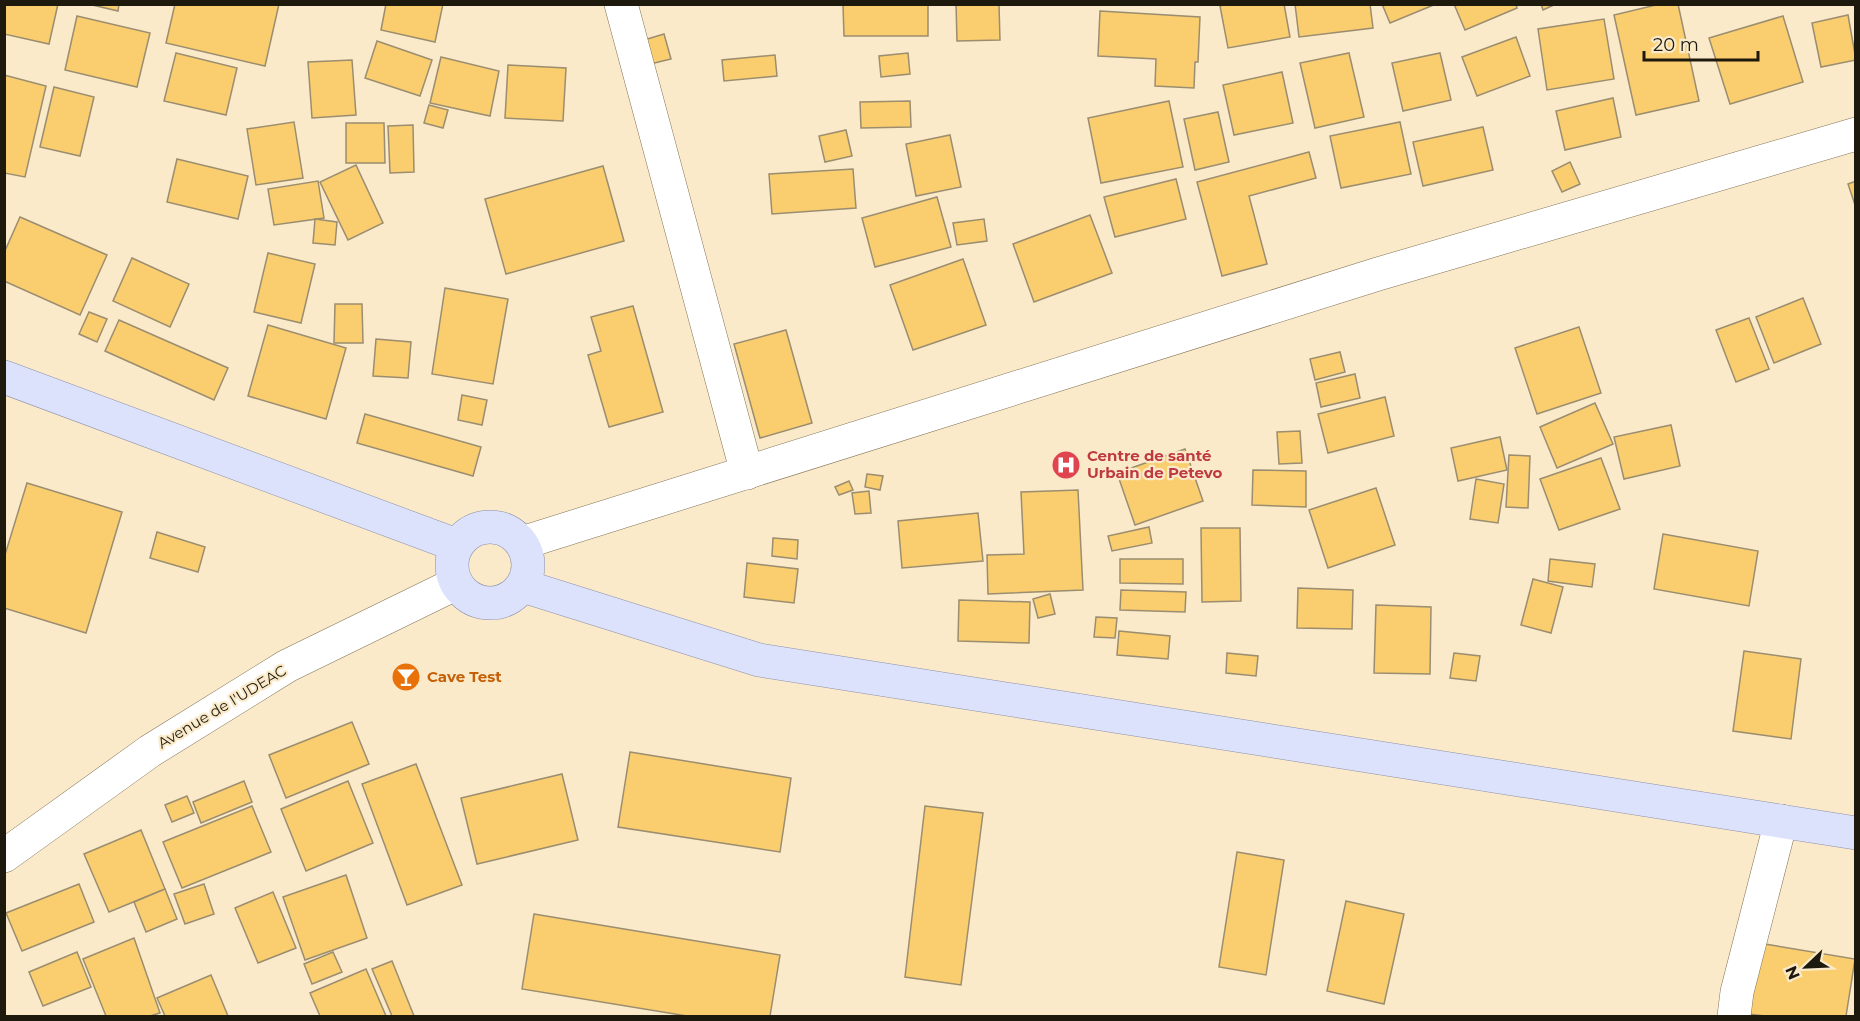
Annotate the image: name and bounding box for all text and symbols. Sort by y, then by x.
scale bar [1644,24,1758,62]
text: 20 m [1653,34,1699,56]
place label: Centre de santé Urbain de Petevo [1087,446,1223,482]
hospital icon: Centre de santé Urbain de Petevo [1050,449,1082,481]
street label: Avenue de I'UDEAC [154,660,290,753]
bar icon: Cave Test [390,661,422,693]
place label: Cave Test [427,667,502,686]
north arrow [1776,937,1836,997]
text: N [1781,963,1804,982]

